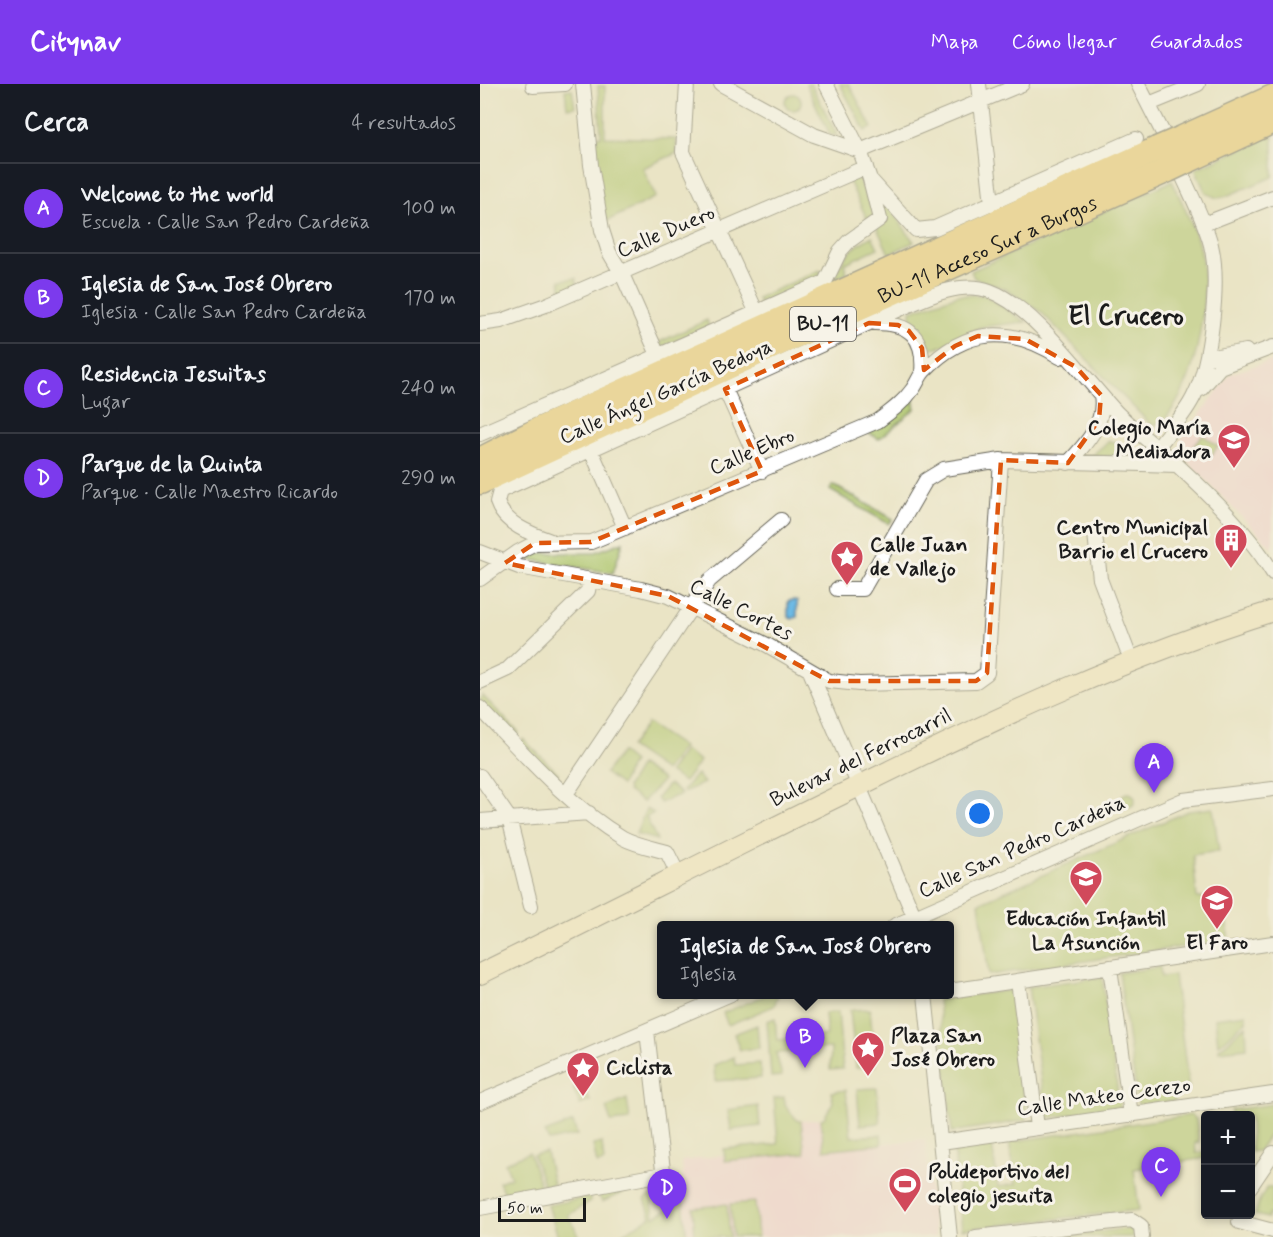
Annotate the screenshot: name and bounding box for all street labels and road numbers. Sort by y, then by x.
street label: BU-11 Acceso Sur a Burgos [874,189,1101,311]
street label: Calle Duero [613,199,719,265]
road number: BU-11 [790,307,856,341]
street label: Calle Ángel García Bedoya [555,332,778,453]
street label: Calle Ebro [705,422,799,482]
street label: Calle Cortes [685,572,797,648]
street label: Bulevar del Ferrocarril [766,702,956,814]
street label: Calle San Pedro Cardeña [914,789,1130,905]
street label: Calle Mateo Cerezo [1015,1071,1193,1123]

